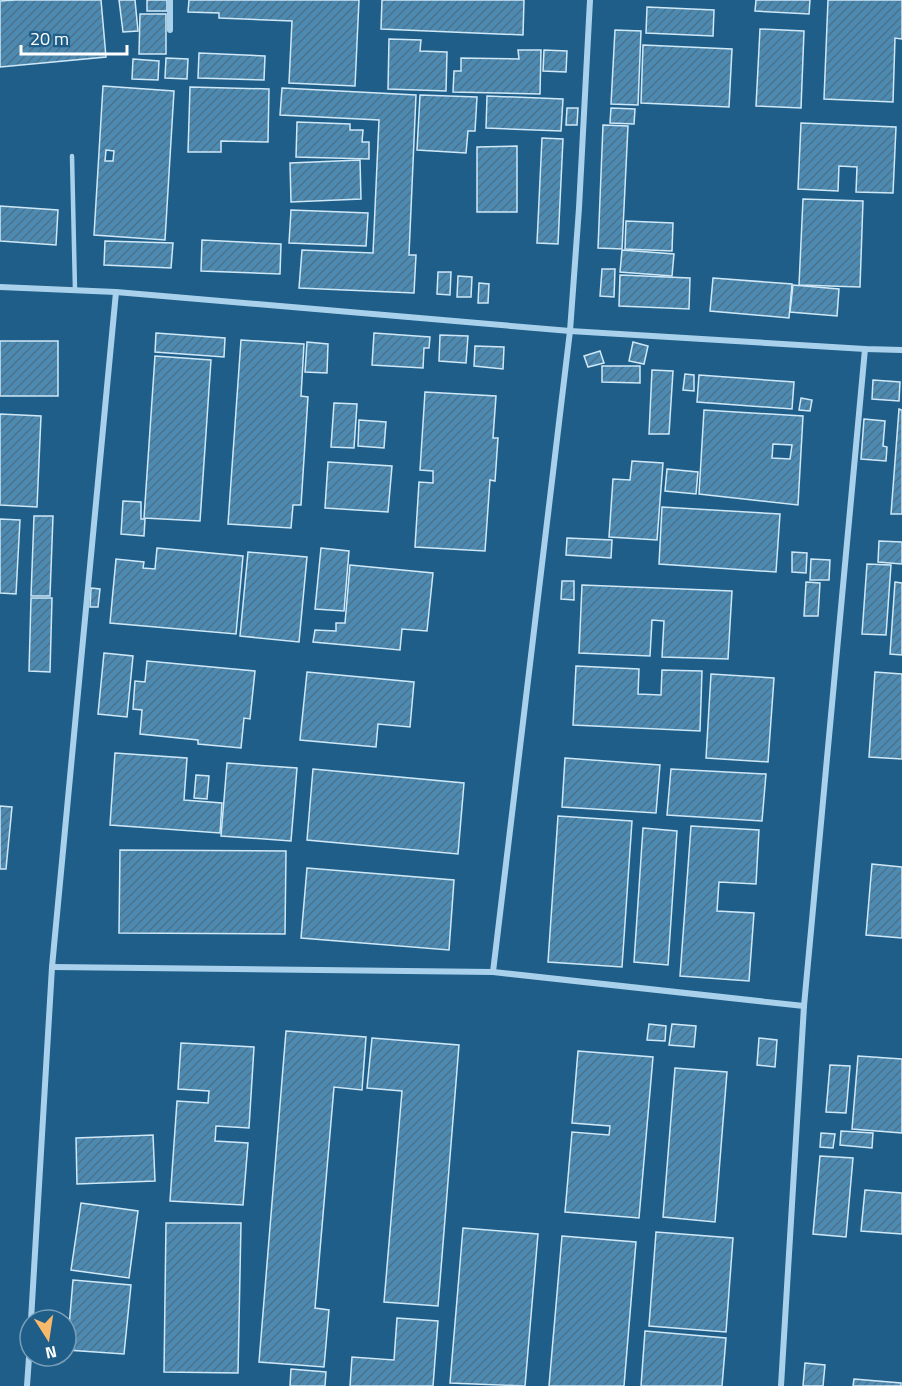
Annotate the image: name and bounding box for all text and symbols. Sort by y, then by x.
scale bar [21,18,128,56]
text: 20 m [30,25,69,52]
north arrow [18,1308,78,1368]
text: N [43,1340,59,1366]

